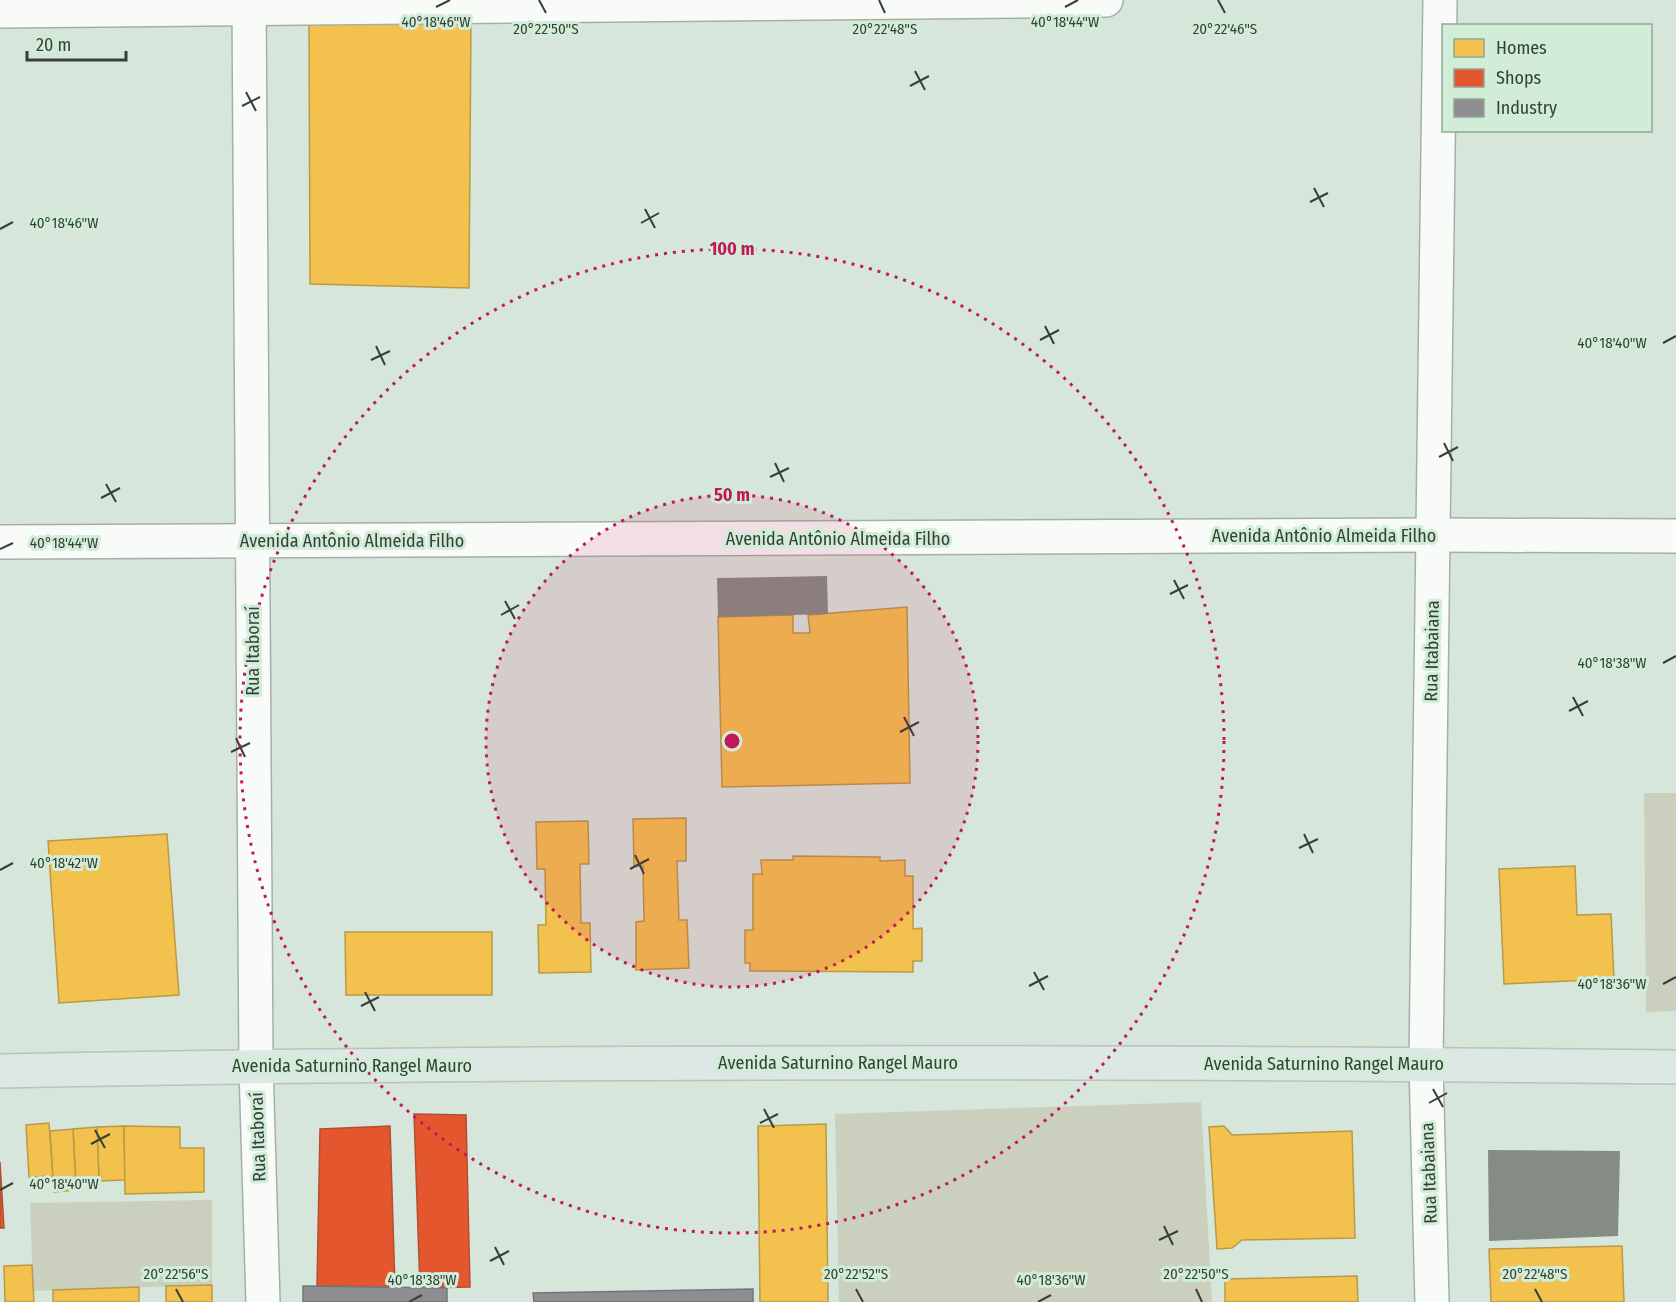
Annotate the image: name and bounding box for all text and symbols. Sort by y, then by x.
text: 40°18'46"W [402,13,470,31]
text: 40°18'44"W [1031,13,1099,31]
text: 20°22'50"S [513,20,579,38]
text: 20°22'48"S [853,20,917,38]
text: 20°22'46"S [1193,20,1257,38]
scale bar [27,24,126,62]
legend [1442,24,1652,132]
text: 20 m [36,34,71,56]
text: Homes [1496,37,1547,59]
text: Shops [1496,67,1541,89]
text: Industry [1496,97,1557,119]
text: 40°18'46"W [30,214,98,232]
text: 100 m [710,238,754,260]
text: 40°18'40"W [1577,334,1647,352]
text: 50 m [714,484,750,506]
street label: Avenida Antônio Almeida Filho [1212,525,1436,547]
street label: Avenida Antônio Almeida Filho [726,528,950,550]
street label: Avenida Antônio Almeida Filho [240,530,464,552]
text: 40°18'44"W [30,534,98,552]
street label: Rua Itabaiana [1420,600,1444,702]
street label: Rua Itaboraí [242,606,264,696]
text: 40°18'38"W [1577,654,1647,672]
centre of rings [722,731,742,751]
text: 40°18'42"W [30,854,98,872]
text: 40°18'36"W [1577,975,1647,993]
street label: Avenida Saturnino Rangel Mauro [718,1052,958,1074]
street label: Avenida Saturnino Rangel Mauro [1204,1053,1444,1075]
street label: Avenida Saturnino Rangel Mauro [232,1055,472,1077]
street label: Rua Itaboraí [245,1091,271,1182]
street label: Rua Itabaiana [1416,1122,1442,1224]
text: 40°18'40"W [29,1175,99,1193]
text: 20°22'56"S [144,1265,208,1283]
text: 20°22'52"S [824,1265,888,1283]
text: 20°22'50"S [1163,1265,1229,1283]
text: 20°22'48"S [1503,1265,1567,1283]
text: 40°18'38"W [387,1271,457,1289]
text: 40°18'36"W [1016,1271,1086,1289]

